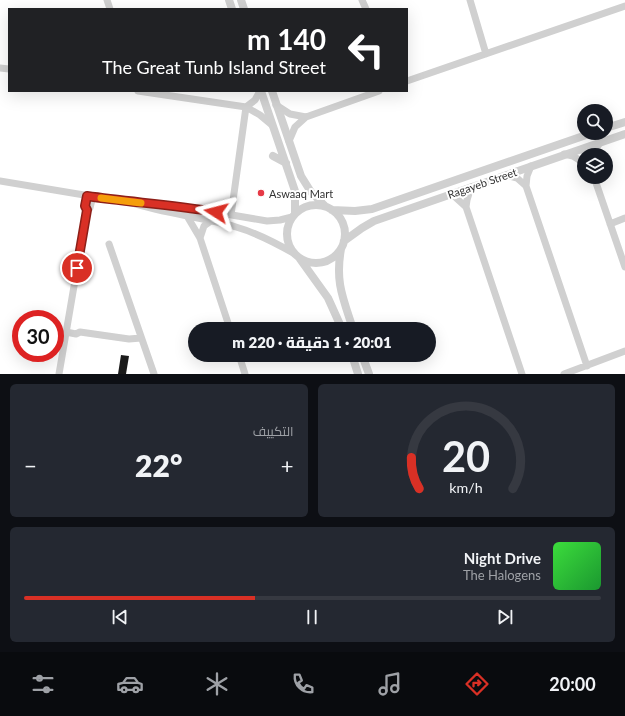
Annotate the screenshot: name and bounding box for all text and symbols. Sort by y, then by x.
text: 140 m [247,22,326,56]
icon: left [340,24,392,76]
text: The Great Tunb Island Street [102,56,326,78]
map controls [577,104,613,184]
button: search [577,104,613,140]
button: layers [577,148,613,184]
street label: Ragayeb Street [446,165,518,201]
place label: Aswaaq Mart [269,187,333,200]
marker: Aswaaq Mart [256,188,266,198]
position arrow [195,191,237,233]
pin [60,251,94,285]
icon: arrive [66,257,88,279]
speed limit sign: 30 [12,310,64,362]
text: 20:01 · 1 دقيقة · 220 m [232,333,392,351]
text: التكييف [253,423,294,439]
text: 20 [442,430,490,480]
text: 22° [135,447,182,483]
text: − [24,452,37,479]
text: + [281,452,294,479]
text: km/h [450,478,483,495]
text: Night Drive [464,549,541,567]
text: The Halogens [463,567,541,583]
icon: previous [109,606,131,628]
icon: pause [301,606,323,628]
icon: next [494,606,516,628]
icon: filters [29,670,57,698]
icon: car [116,670,144,698]
icon: climate [203,670,231,698]
icon: phone [289,670,317,698]
icon: music [376,670,404,698]
icon: directions [463,670,491,698]
text: 20:00 [549,673,596,695]

